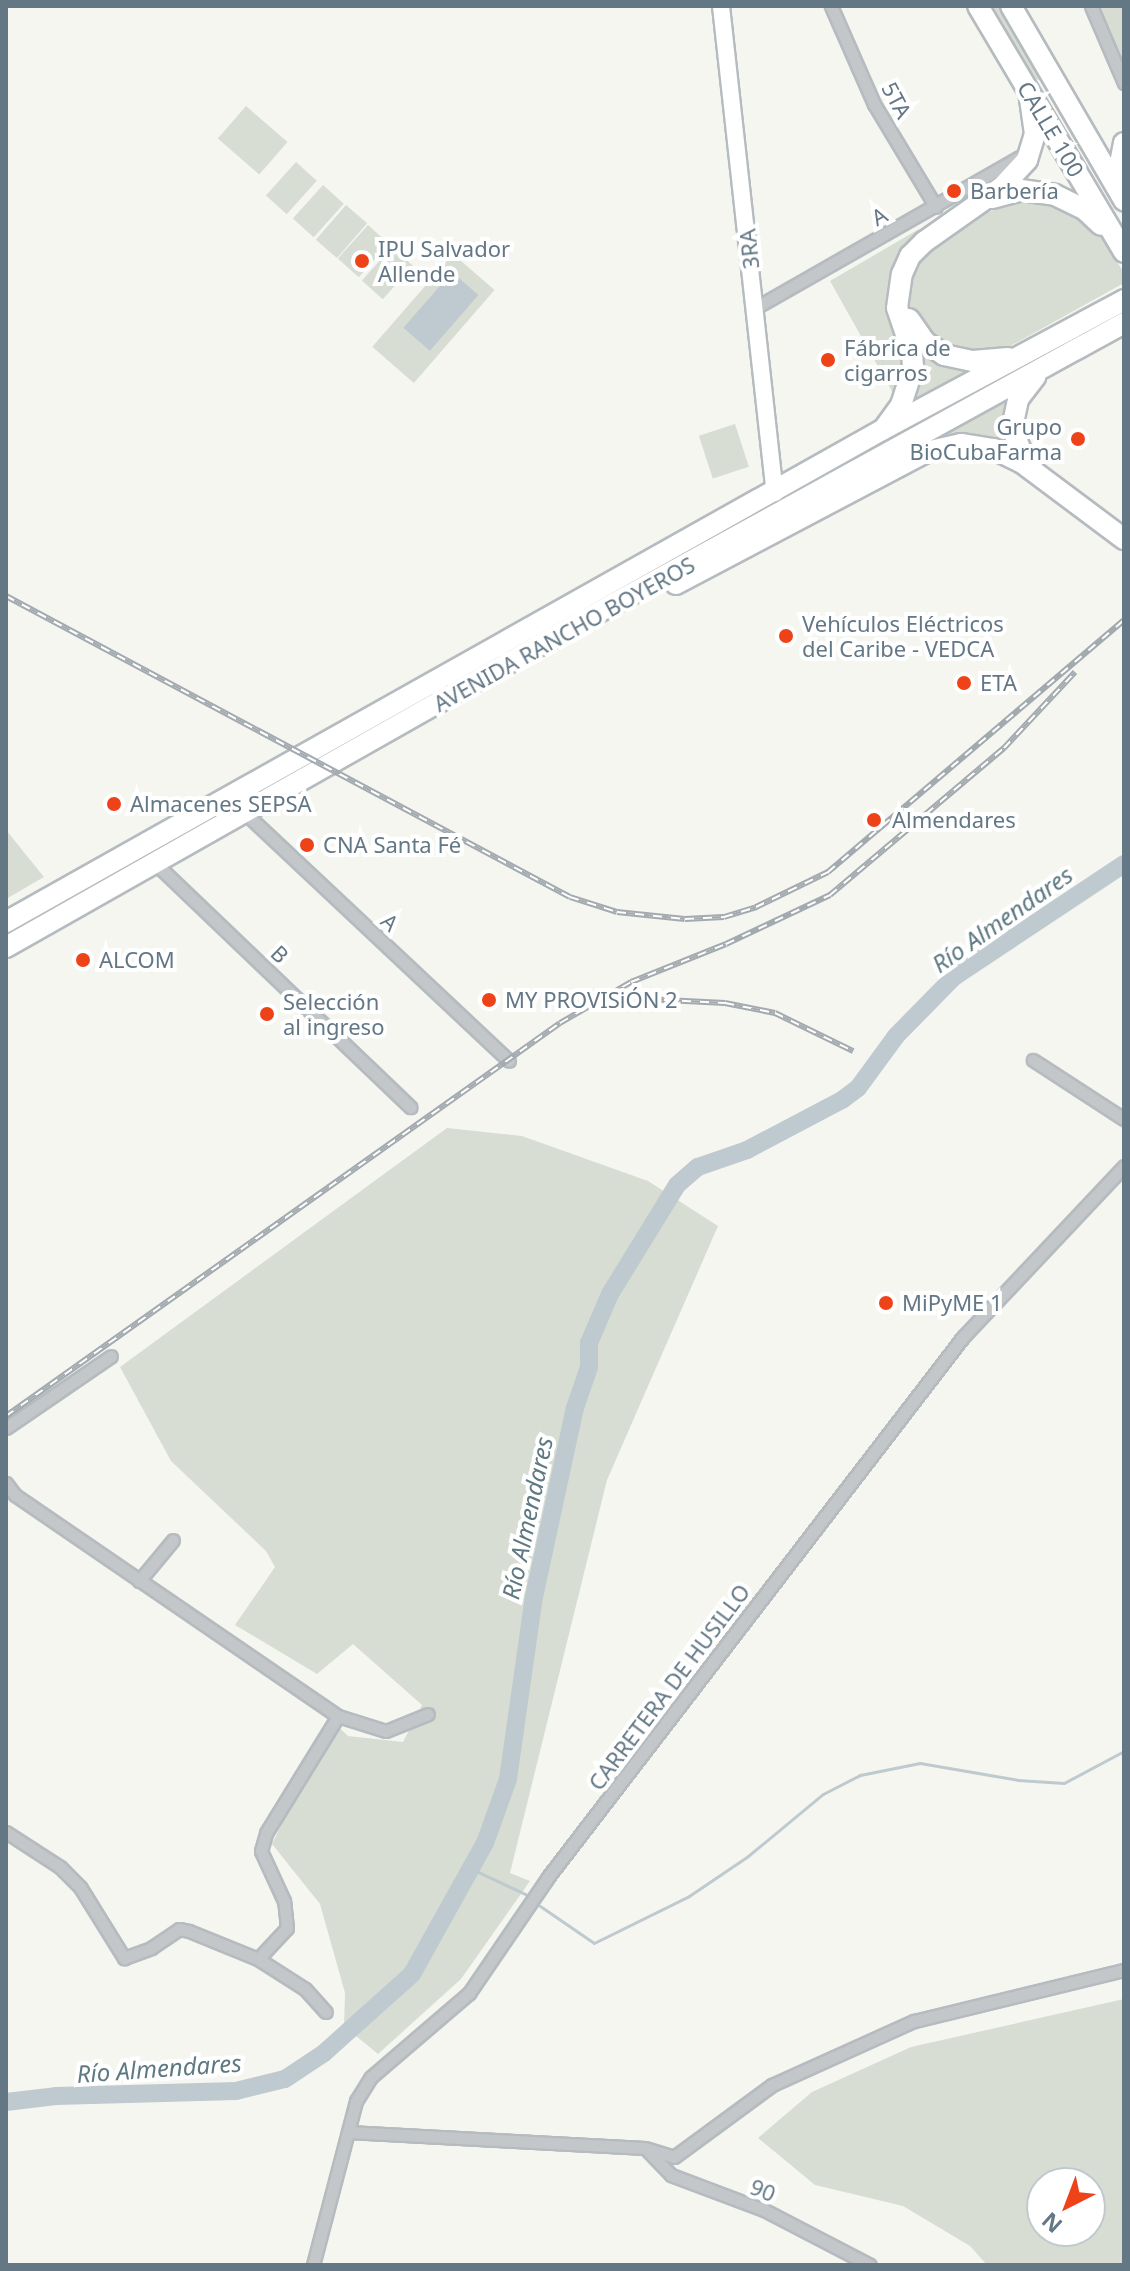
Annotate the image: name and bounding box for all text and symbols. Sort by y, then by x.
street label: CALLE 100 [1012,76,1090,182]
street label: 5TA [877,77,917,123]
place label: Barbería [970,178,1059,204]
marker: Barbería [945,182,963,200]
street label: A [866,201,892,231]
street label: 3RA [734,228,764,270]
place label: IPU Salvador Allende [378,235,510,286]
marker: IPU Salvador Allende [353,252,371,270]
place label: Fábrica de cigarros [844,334,951,386]
marker: Fábrica de cigarros [819,351,837,369]
place label: Grupo BioCubaFarma [910,413,1062,464]
marker: Grupo BioCubaFarma [1069,430,1087,448]
street label: AVENIDA RANCHO BOYEROS [429,551,699,717]
place label: Vehículos Eléctricos del Caribe - VEDCA [802,610,1004,662]
marker: Vehículos Eléctricos del Caribe - VEDCA [777,627,795,645]
place label: ETA [980,670,1017,696]
marker: ETA [955,674,973,692]
place label: Almacenes SEPSA [130,791,312,817]
marker: Almacenes SEPSA [105,795,123,813]
place label: Almendares [892,807,1016,833]
marker: Almendares [863,809,885,831]
place label: CNA Santa Fé [323,832,461,858]
marker: CNA Santa Fé [298,836,316,854]
water label: Río Almendares [926,860,1078,978]
street label: A [376,908,404,936]
street label: B [266,940,294,968]
place label: ALCOM [99,947,175,973]
marker: ALCOM [74,951,92,969]
place label: MY PROVISiÓN 2 [505,987,678,1013]
place label: Selección al ingreso [283,988,384,1040]
marker: MY PROVISiÓN 2 [480,991,498,1009]
marker: Selección al ingreso [258,1005,276,1023]
place label: MiPyME 1 [902,1290,1003,1316]
marker: MiPyME 1 [877,1294,895,1312]
water label: Río Almendares [496,1434,558,1602]
street label: CARRETERA DE HUSILLO [583,1579,755,1795]
water label: Río Almendares [76,2048,242,2088]
north arrow [1026,2167,1106,2247]
street label: 90 [746,2173,780,2207]
text: N [1035,2206,1068,2240]

